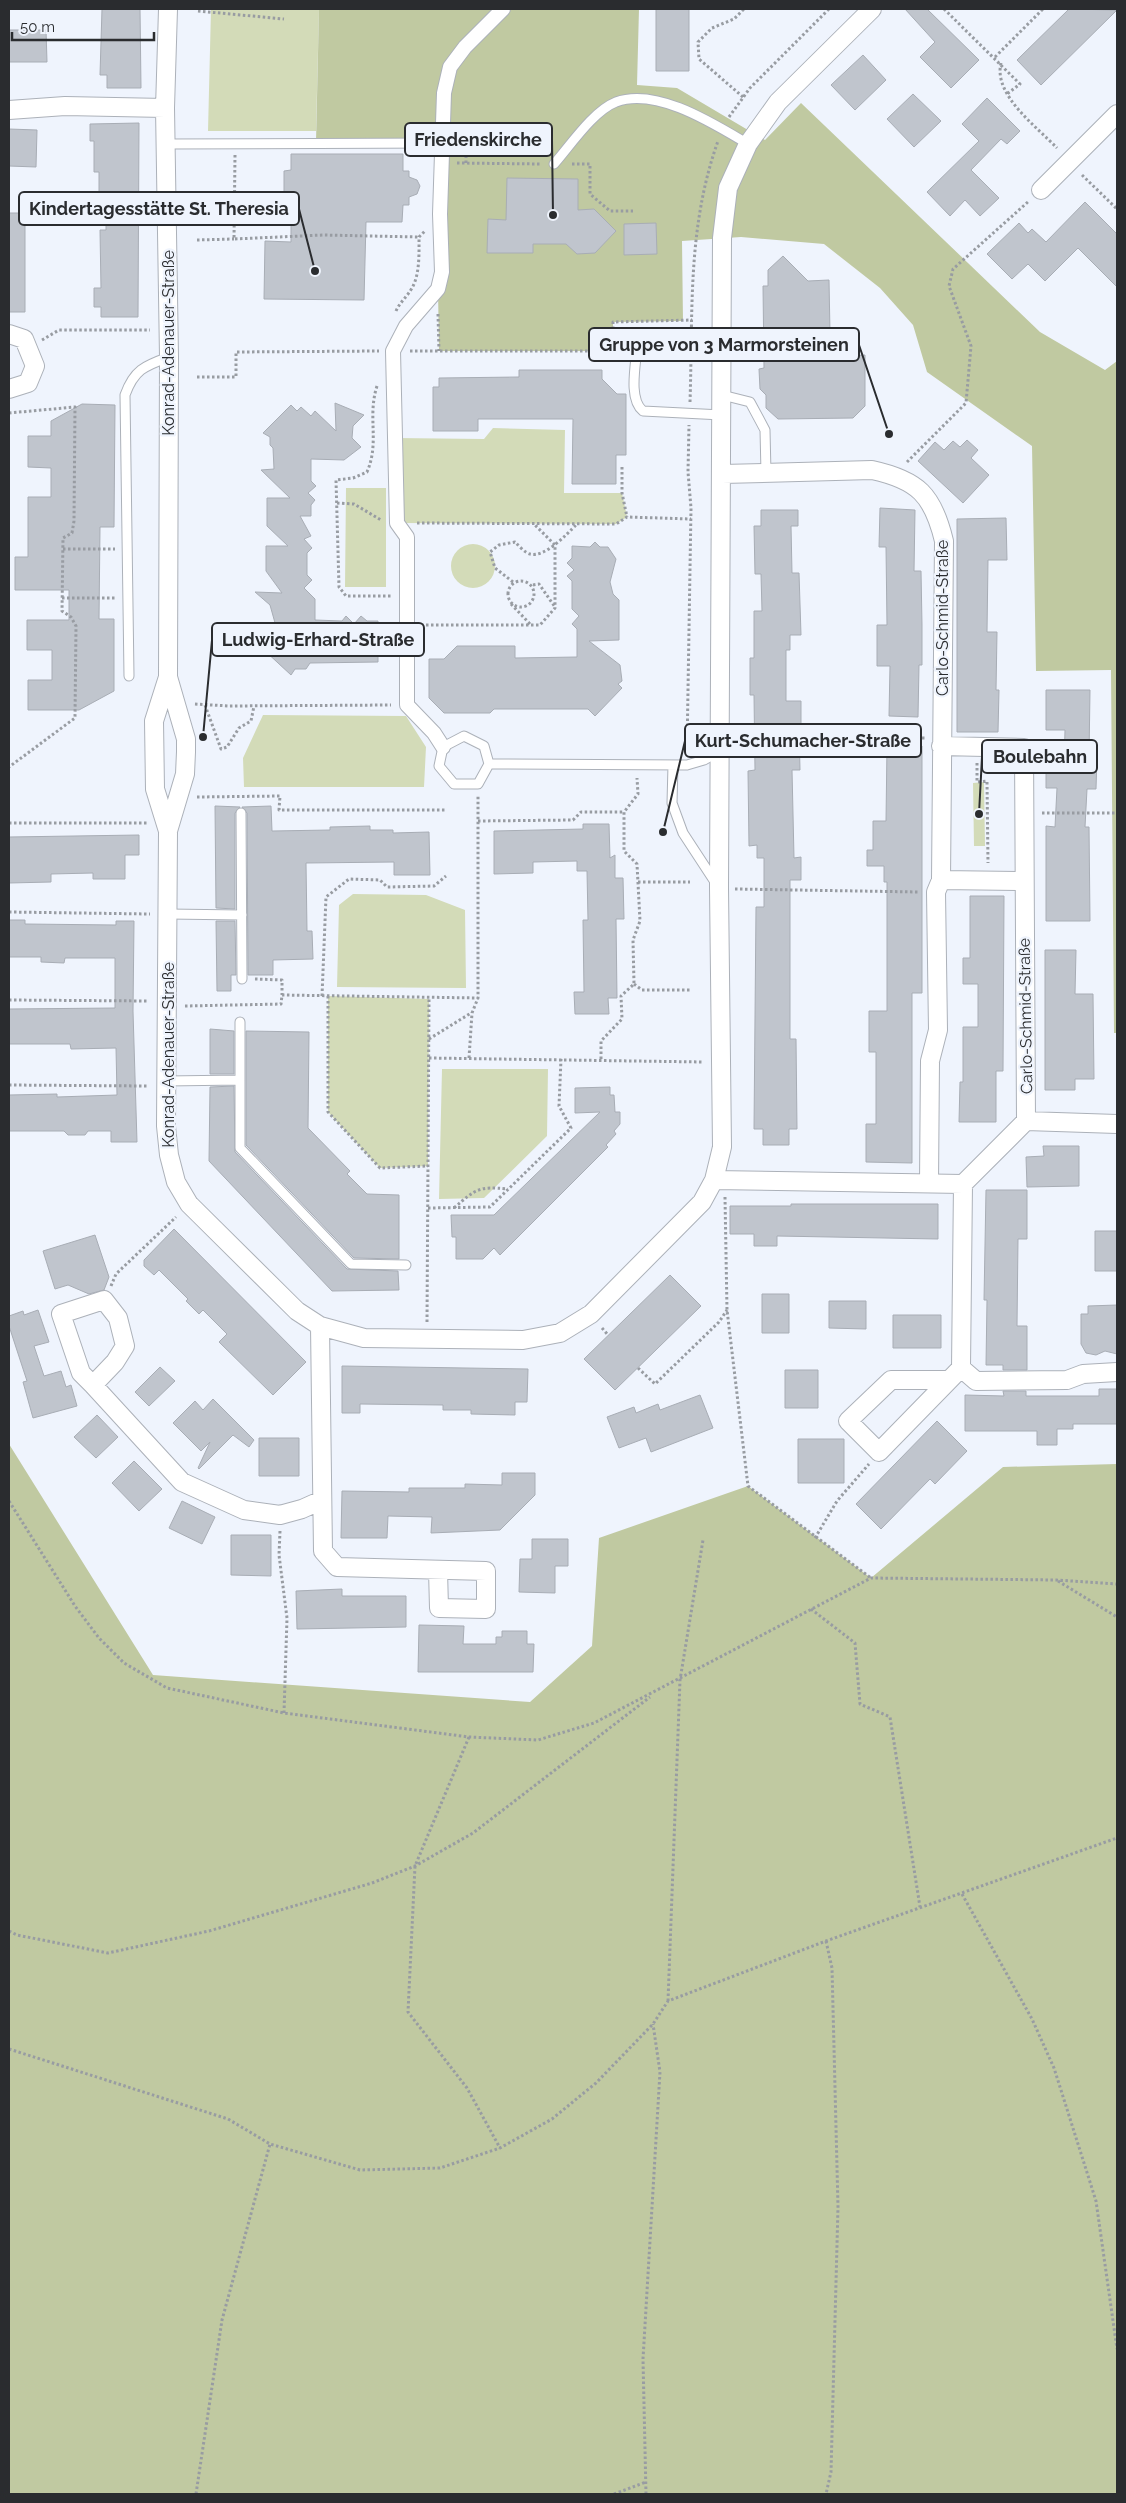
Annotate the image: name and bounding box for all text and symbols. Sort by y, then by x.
scale bar [12,10,155,42]
text: 50 m [20,18,55,36]
callout: Friedenskirche [405,123,552,156]
text: Friedenskirche [414,129,542,150]
callout: Kindertagesstätte St. Theresia [19,192,299,225]
text: Kindertagesstätte St. Theresia [29,198,289,219]
street label: Konrad-Adenauer-Straße [159,250,178,436]
callout: Gruppe von 3 Marmorsteinen [589,328,859,361]
text: Gruppe von 3 Marmorsteinen [599,334,849,355]
street label: Carlo-Schmid-Straße [933,540,952,696]
callout: Ludwig-Erhard-Straße [212,623,424,656]
text: Ludwig-Erhard-Straße [222,629,415,650]
callout: Kurt-Schumacher-Straße [685,724,921,757]
text: Kurt-Schumacher-Straße [695,730,911,751]
callout: Boulebahn [982,740,1097,773]
text: Boulebahn [993,746,1087,767]
street label: Carlo-Schmid-Straße [1015,938,1036,1094]
street label: Konrad-Adenauer-Straße [159,962,178,1148]

